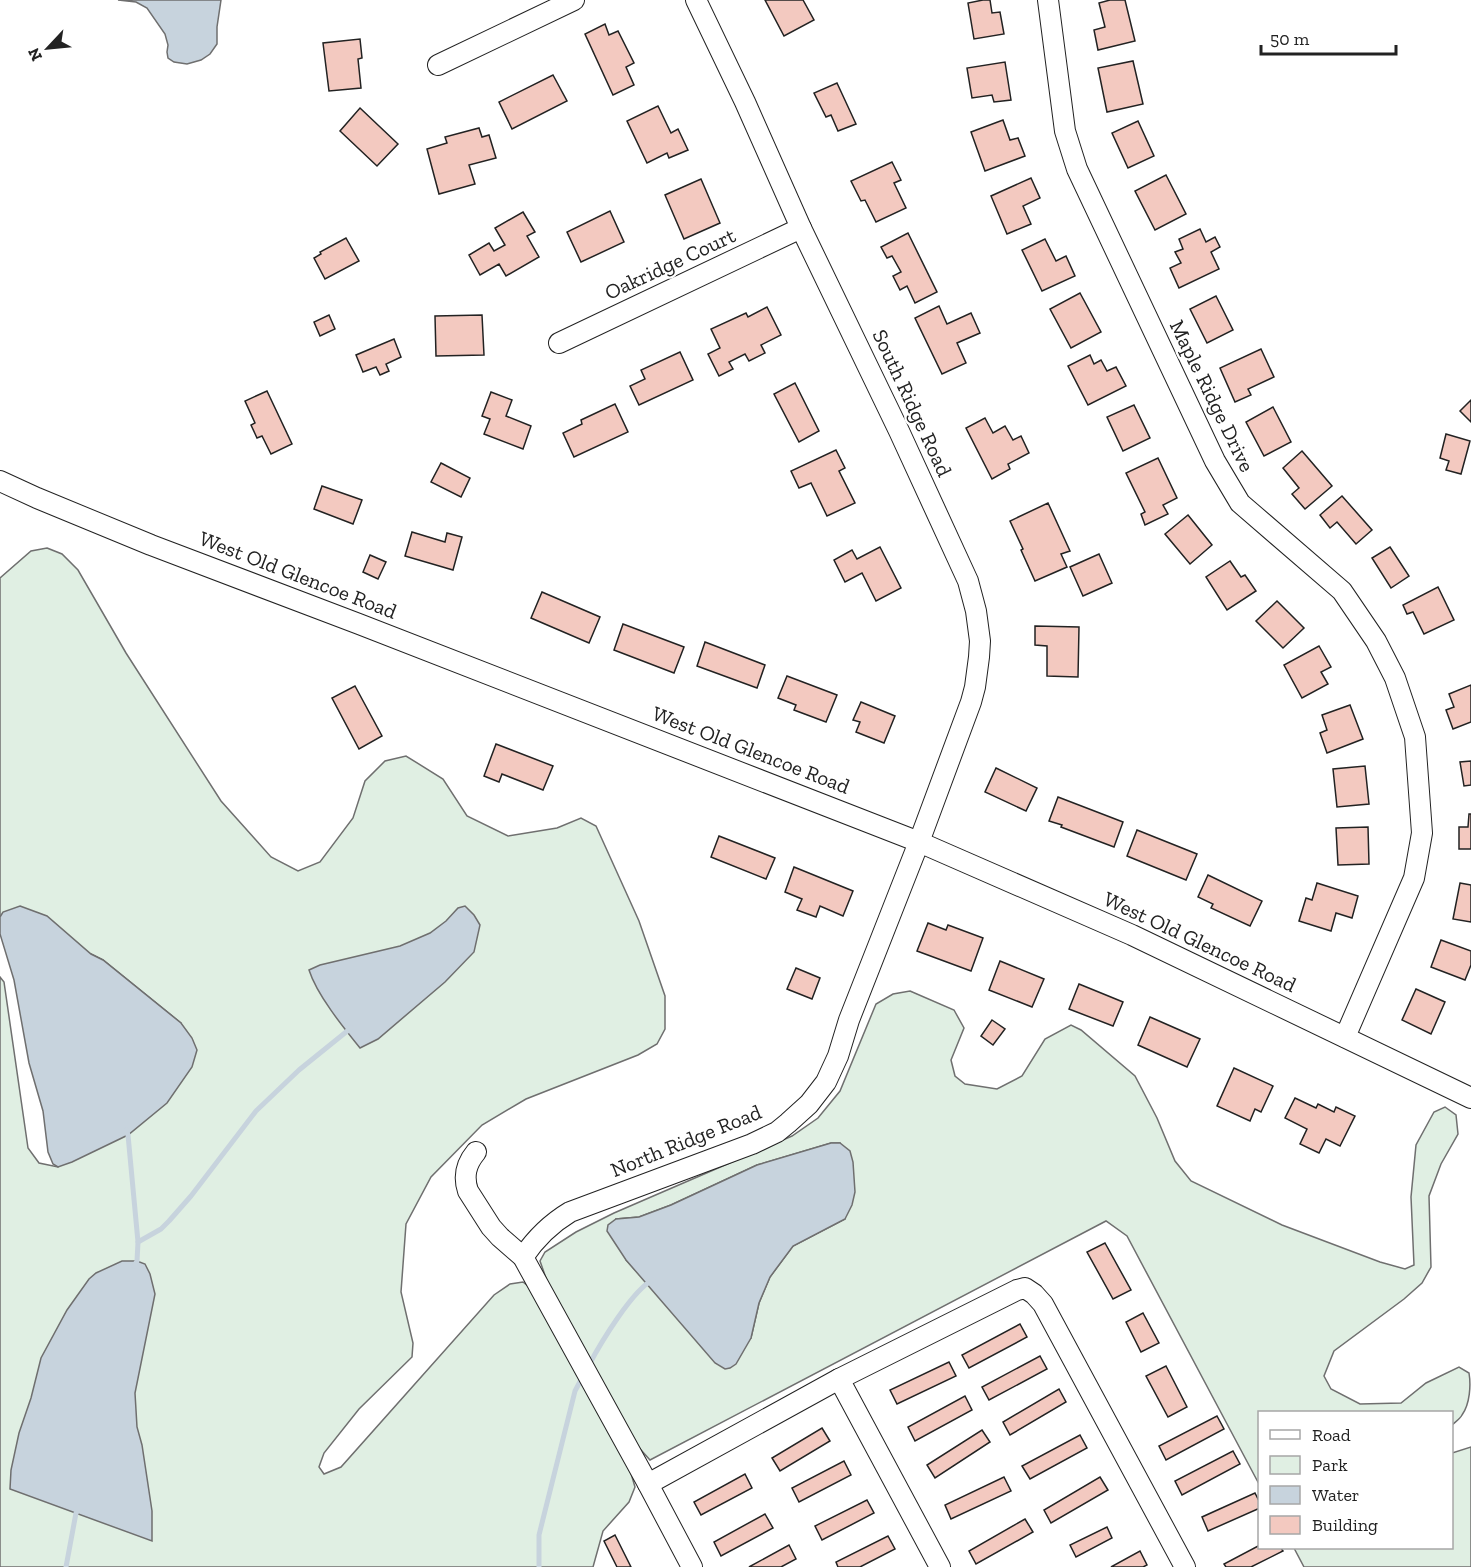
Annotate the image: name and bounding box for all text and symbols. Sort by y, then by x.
north arrow [18,18,78,78]
scale bar [1261,18,1396,56]
text: 50 m [1270,28,1310,50]
text: N [24,45,46,64]
street label: Oakridge Court [600,222,739,305]
street label: Maple Ridge Drive [1165,316,1260,476]
street label: South Ridge Road [867,325,958,481]
street label: West Old Glencoe Road [196,525,401,624]
street label: West Old Glencoe Road [649,700,854,799]
street label: West Old Glencoe Road [1100,886,1301,997]
street label: North Ridge Road [607,1099,765,1182]
legend [1258,1411,1453,1549]
text: Road [1312,1424,1351,1446]
text: Park [1312,1454,1348,1476]
text: Water [1312,1484,1359,1506]
text: Building [1312,1514,1378,1536]

